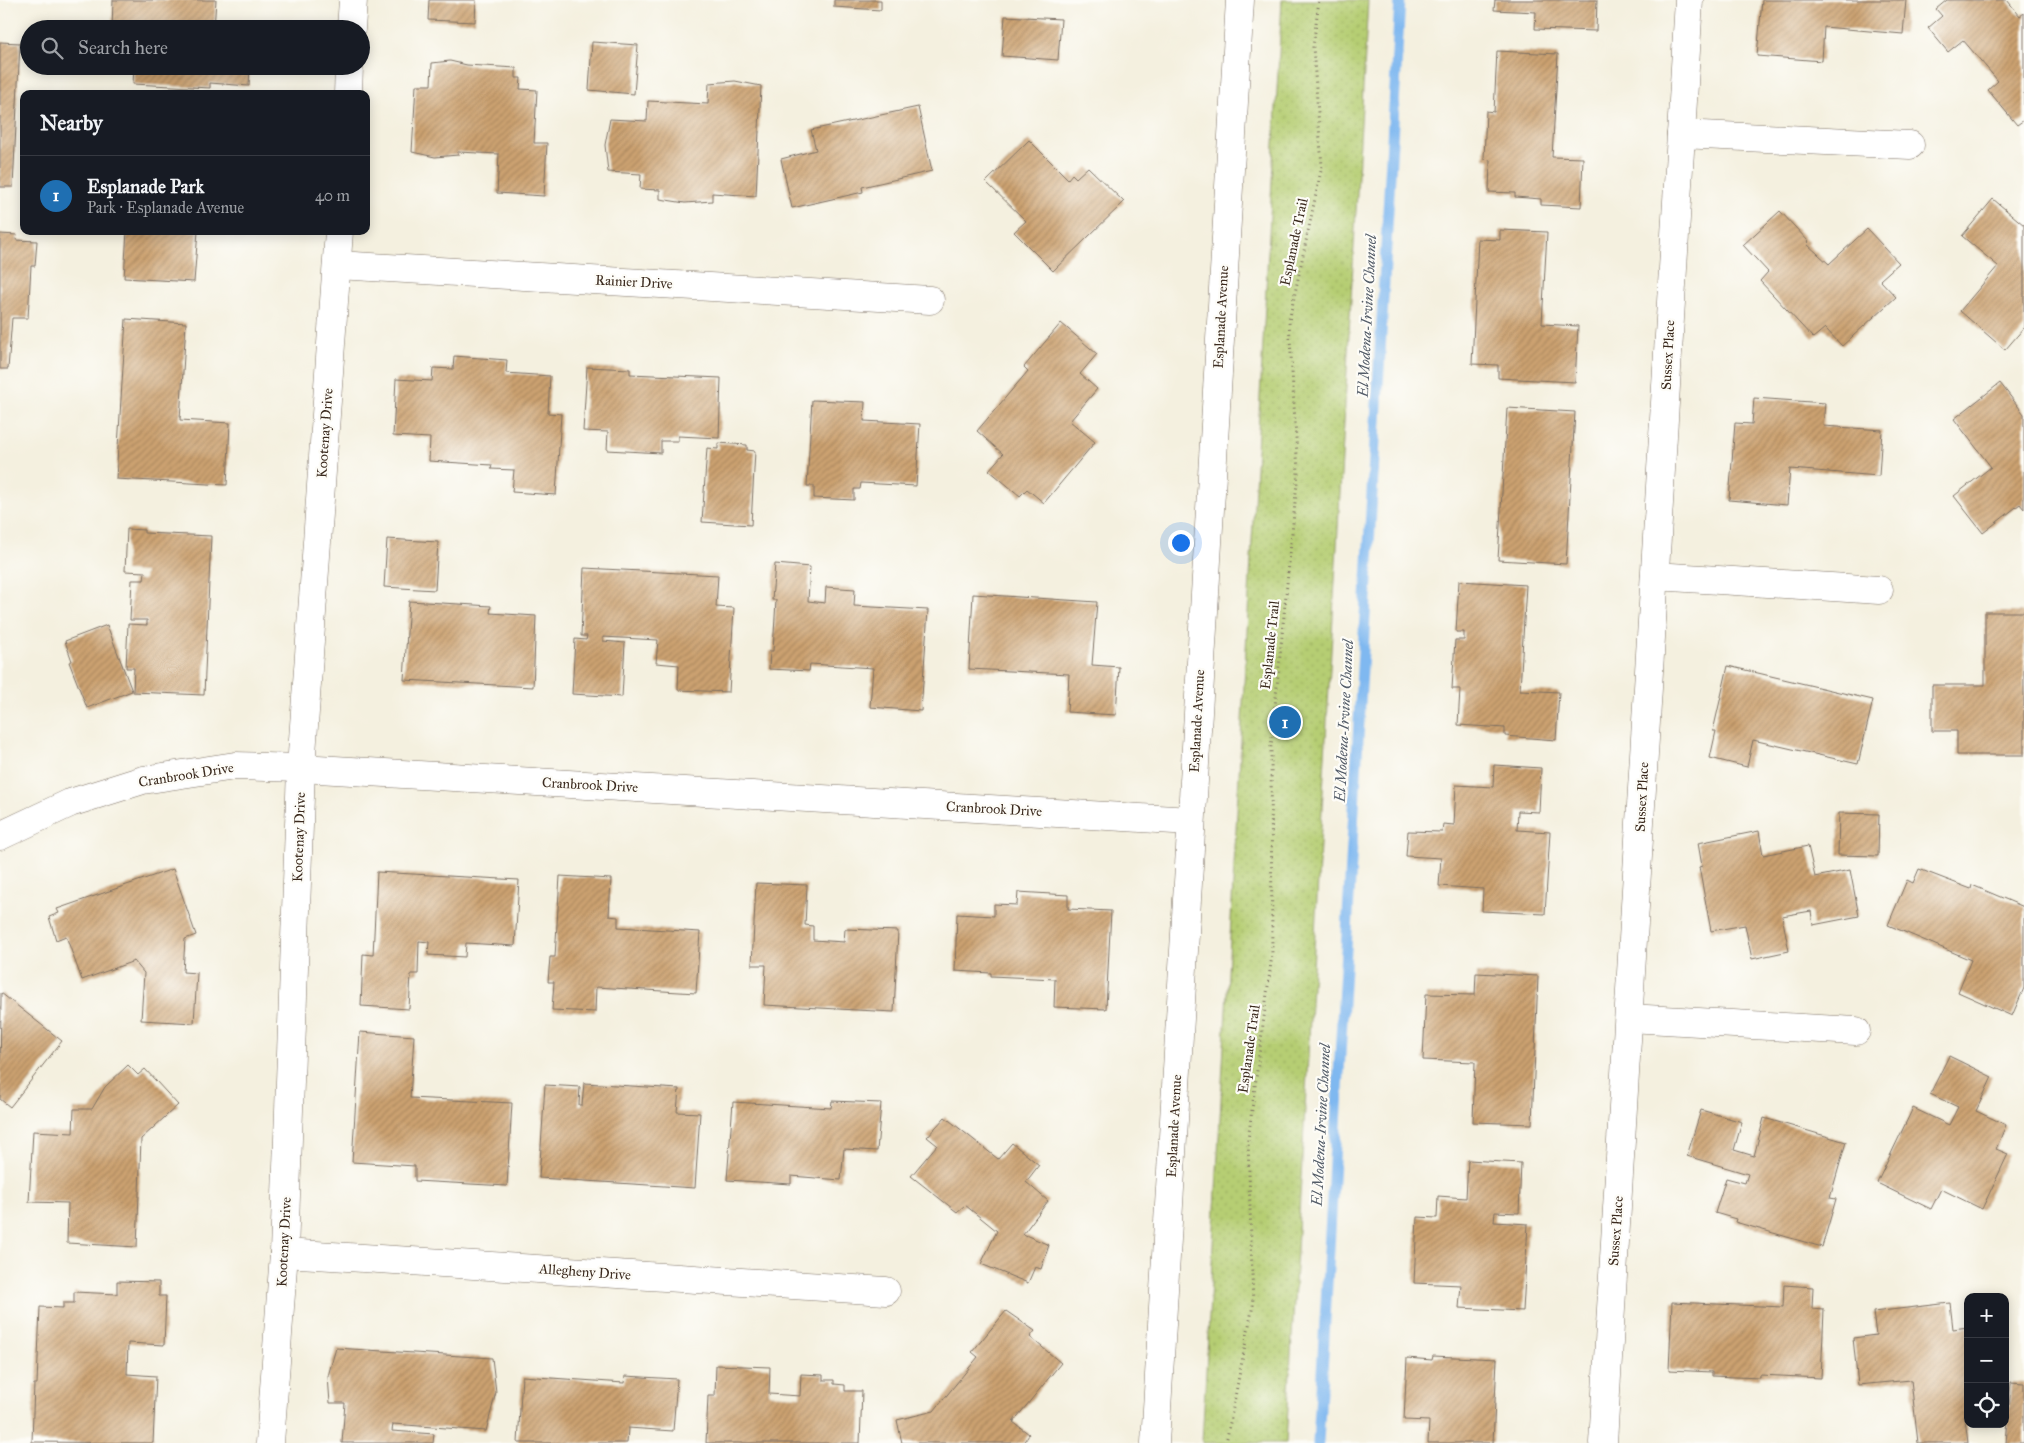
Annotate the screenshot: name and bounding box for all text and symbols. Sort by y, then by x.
search box [20,20,370,75]
icon: search [38,34,66,62]
text: Search here [78,36,168,59]
text: Nearby [40,110,103,136]
text: Esplanade Park [87,175,204,198]
text: 1 [53,186,59,205]
text: 40 m [315,186,350,205]
street label: Esplanade Trail [1276,196,1312,287]
text: Park · Esplanade Avenue [87,198,244,217]
water label: El Modena-Irvine Channel [1354,232,1380,399]
street label: Esplanade Avenue [1210,265,1232,369]
street label: Rainier Drive [595,271,673,293]
street label: Sussex Place [1658,319,1678,391]
street label: Kootenay Drive [313,387,337,479]
your location [1168,530,1194,556]
street label: Esplanade Trail [1257,600,1283,690]
water label: El Modena-Irvine Channel [1331,637,1357,804]
street label: Esplanade Avenue [1186,669,1208,773]
pin: 1 [1269,703,1301,741]
street label: Cranbrook Drive [137,759,235,791]
street label: Sussex Place [1632,761,1652,833]
street label: Cranbrook Drive [541,774,639,796]
street label: Kootenay Drive [289,792,309,882]
street label: Cranbrook Drive [945,798,1043,820]
street label: Esplanade Trail [1234,1003,1264,1094]
water label: El Modena-Irvine Channel [1308,1041,1334,1208]
street label: Esplanade Avenue [1163,1074,1185,1178]
street label: Sussex Place [1605,1195,1627,1267]
street label: Kootenay Drive [273,1196,295,1287]
street label: Allegheny Drive [537,1260,632,1284]
map controls [1964,1293,2009,1428]
button: + [1964,1293,2009,1338]
button: − [1964,1338,2009,1383]
button: locate [1964,1383,2009,1428]

